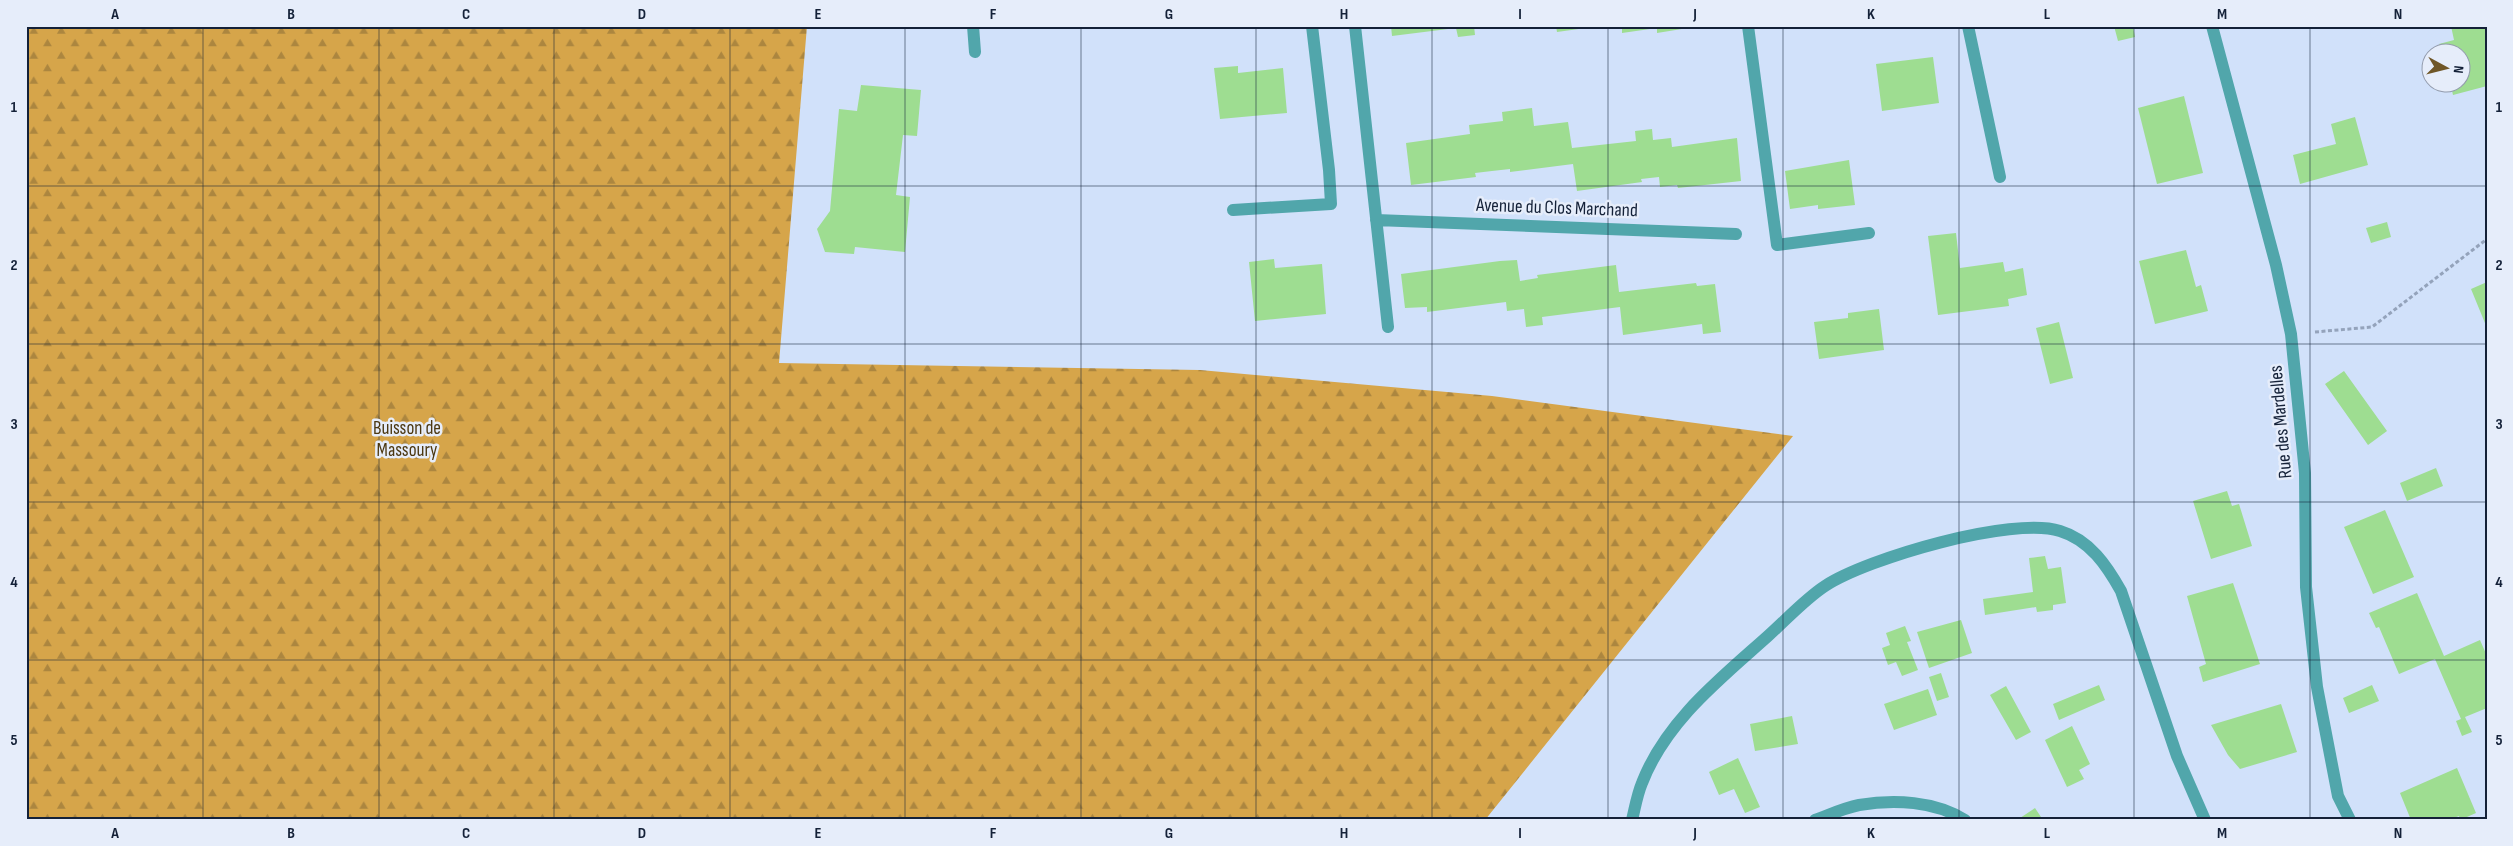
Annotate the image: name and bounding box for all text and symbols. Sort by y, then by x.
text: A [110,5,119,24]
text: B [287,5,295,24]
text: C [462,5,470,24]
text: D [638,5,646,24]
text: E [815,5,822,24]
text: F [990,5,997,24]
text: G [1165,5,1173,24]
text: H [1340,5,1348,24]
text: I [1518,5,1522,24]
text: J [1692,5,1697,24]
text: K [1867,5,1875,24]
text: L [2044,5,2051,24]
text: M [2217,5,2227,24]
text: N [2394,5,2402,24]
north arrow [2420,42,2470,92]
text: N [2450,65,2467,74]
text: 1 [11,98,18,117]
text: 1 [2496,98,2503,117]
street label: Avenue du Clos Marchand [1475,194,1638,222]
text: 2 [10,256,18,275]
text: 2 [2495,256,2503,275]
street label: Rue des Mardelles [2265,364,2297,480]
text: 3 [10,415,18,434]
text: 3 [2495,415,2503,434]
park label: Buisson de Massoury [373,417,441,462]
text: 4 [10,573,18,592]
text: 4 [2495,573,2503,592]
text: 5 [10,731,18,750]
text: 5 [2495,731,2503,750]
text: A [110,824,119,843]
text: B [287,824,295,843]
text: C [462,824,470,843]
text: D [638,824,646,843]
text: E [815,824,822,843]
text: F [990,824,997,843]
text: G [1165,824,1173,843]
text: H [1340,824,1348,843]
text: I [1518,824,1522,843]
text: J [1692,824,1697,843]
text: K [1867,824,1875,843]
text: L [2044,824,2051,843]
text: M [2217,824,2227,843]
text: N [2394,824,2402,843]

